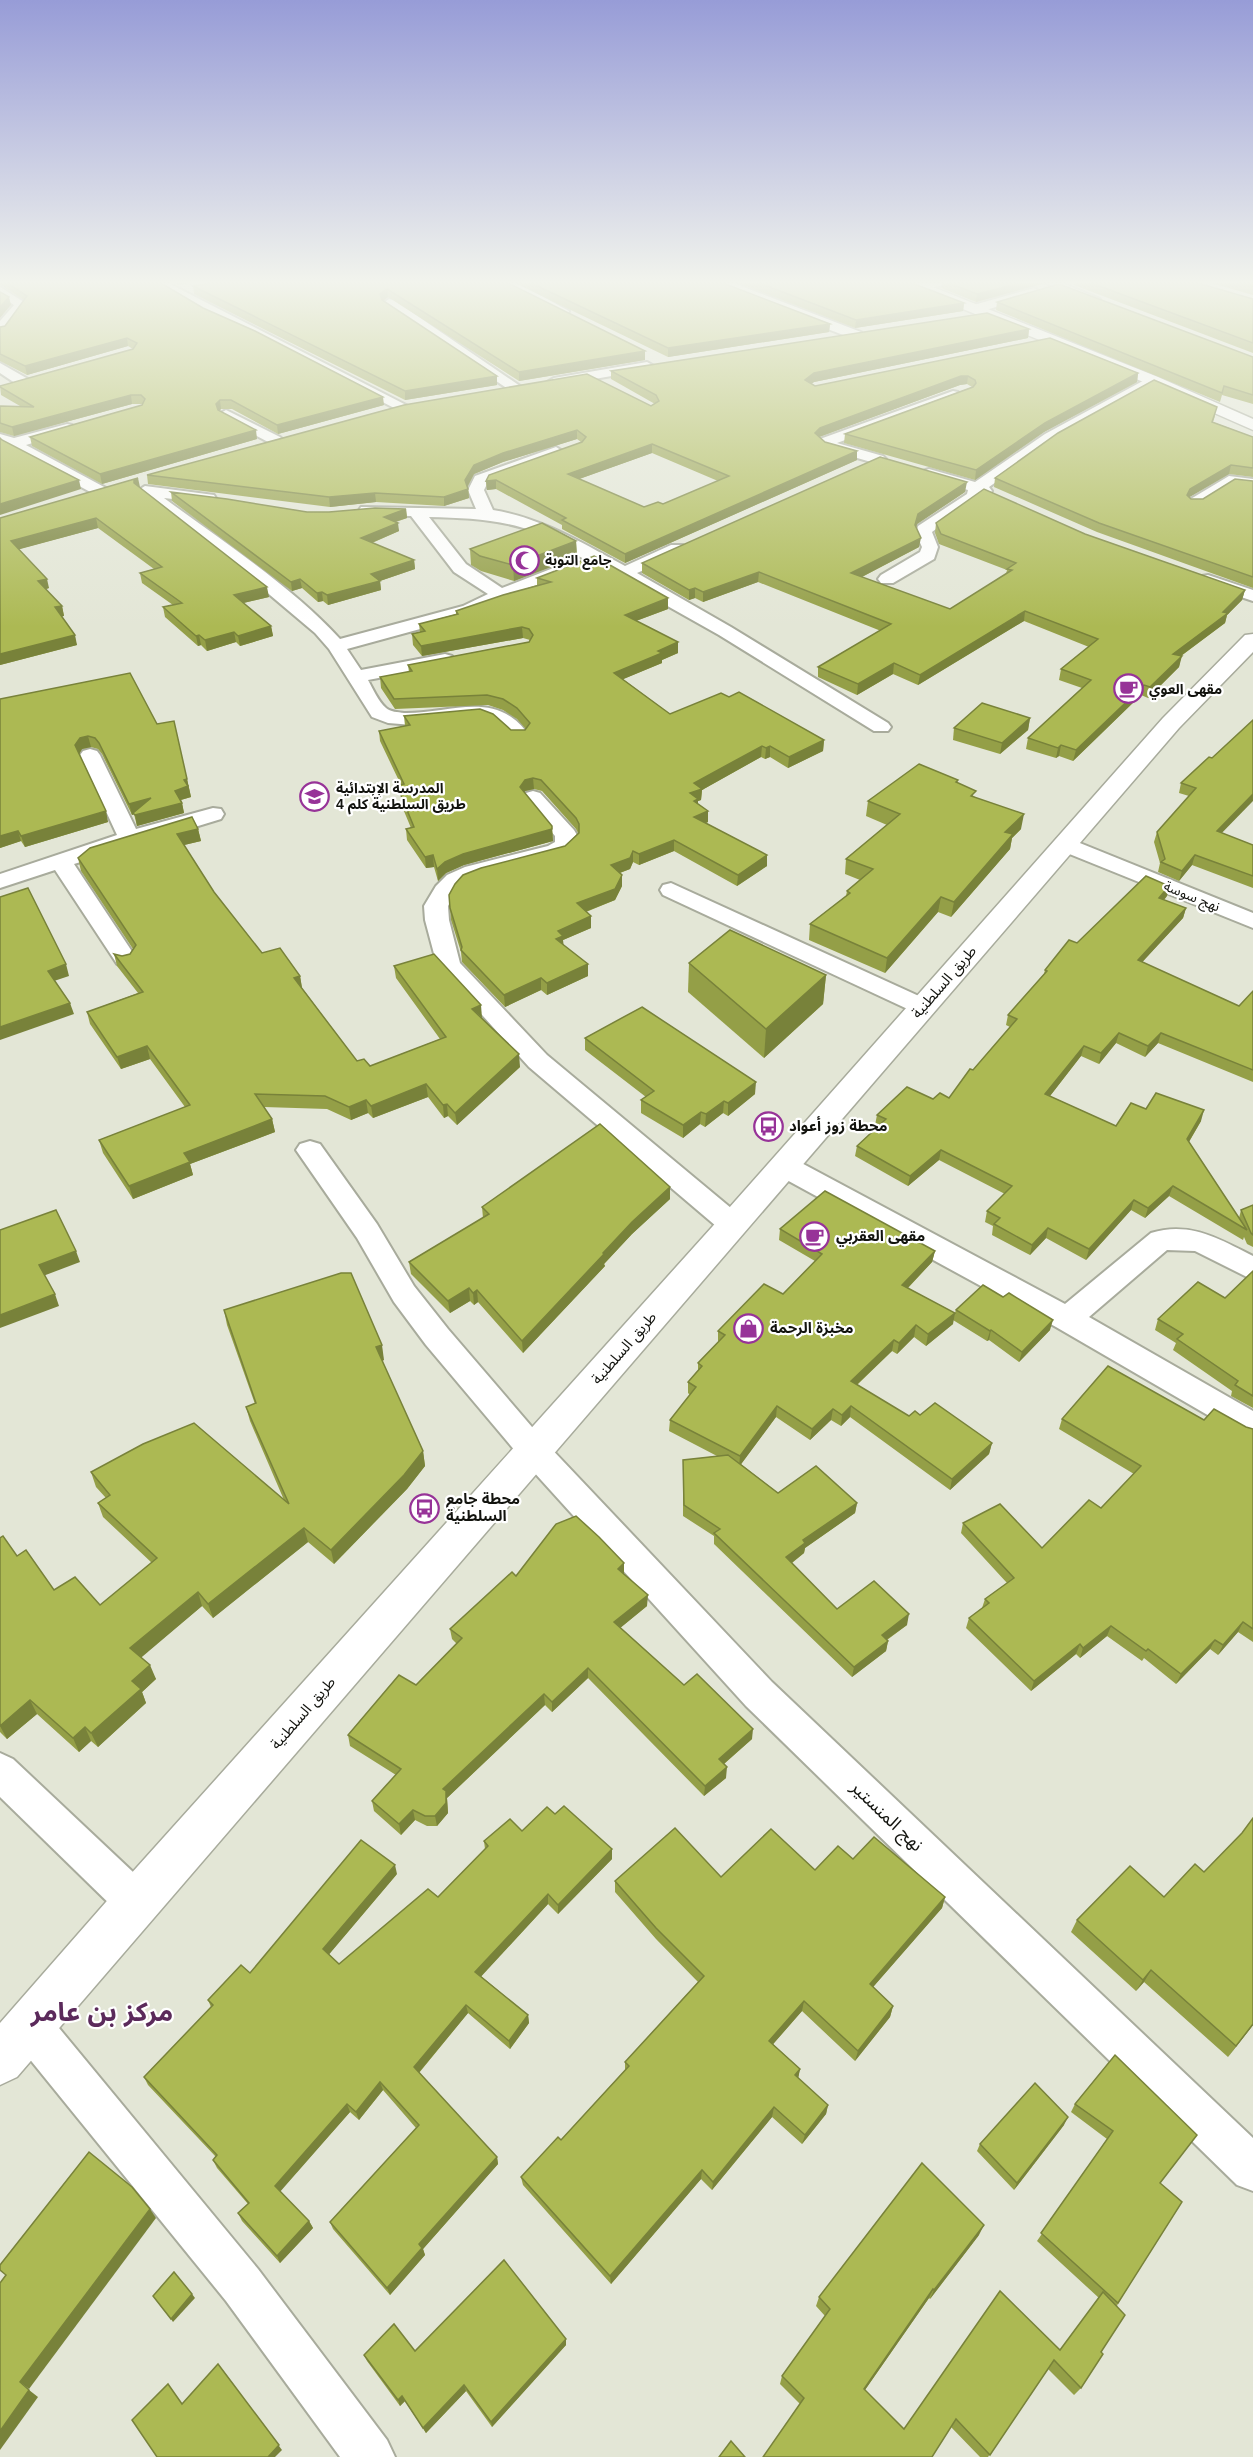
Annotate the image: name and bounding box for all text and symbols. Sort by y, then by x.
mosque icon: جامع التوبة [508,544,540,576]
place label: جامع التوبة [545,552,612,570]
cafe icon: مقهى العوي [1112,673,1144,705]
place label: مقهى العوي [1149,681,1222,700]
school or university icon: المدرسة الإبتدائية طريق السلطنية كلم 4 [299,780,331,812]
place label: المدرسة الإبتدائية طريق السلطنية كلم 4 [336,780,466,815]
street label: نهج سوسة [1160,877,1223,917]
street label: طريق السلطنية [908,942,981,1022]
bus stop icon: محطة زوز أعواد [752,1110,784,1142]
place label: محطة زوز أعواد [789,1116,888,1135]
cafe icon: مقهى العقربي [799,1220,831,1252]
place label: مقهى العقربي [836,1227,925,1247]
street label: طريق السلطنية [588,1308,661,1388]
shop icon: مخبزة الرحمة [733,1312,765,1344]
place label: مخبزة الرحمة [770,1319,854,1337]
place label: محطة جامع السلطنية [446,1490,520,1524]
bus stop icon: محطة جامع السلطنية [409,1492,441,1524]
street label: طريق السلطنية [267,1673,340,1753]
street label: نهج المنستير [844,1776,927,1857]
district label: مركز بن عامر [30,1997,173,2027]

